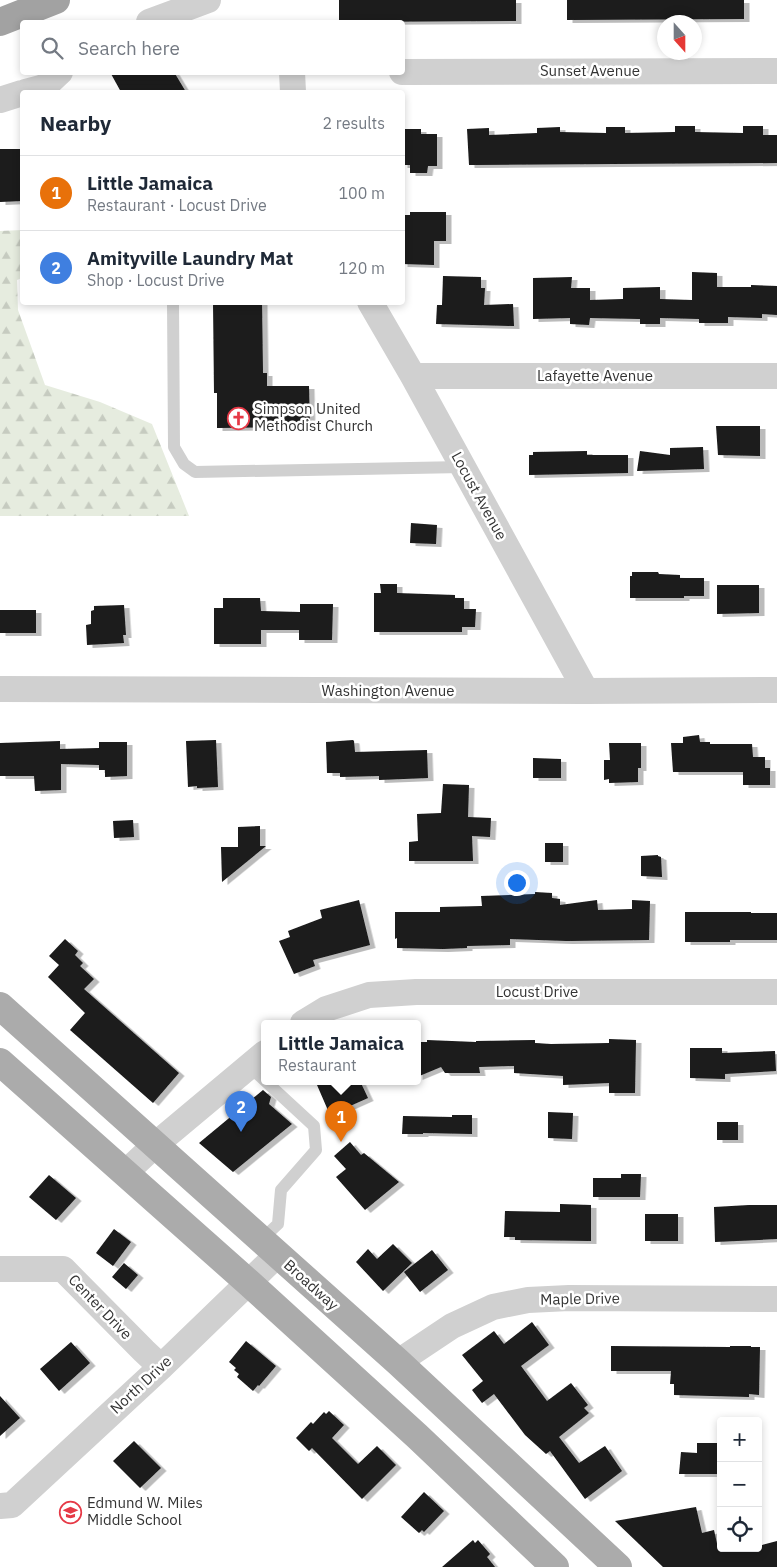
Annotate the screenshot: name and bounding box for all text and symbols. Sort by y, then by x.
north arrow [657,15,702,60]
search box [20,20,405,75]
icon: search [38,34,66,62]
text: Search here [78,36,180,60]
street label: Sunset Avenue [540,61,640,80]
text: Nearby [40,109,111,137]
text: 2 results [322,113,385,133]
text: Little Jamaica [87,171,213,195]
text: 1 [51,183,61,203]
text: 100 m [338,183,385,203]
text: Restaurant · Locust Drive [87,195,267,215]
text: Amityville Laundry Mat [87,246,293,270]
text: 2 [51,258,61,278]
text: 120 m [338,258,385,278]
text: Shop · Locust Drive [87,270,225,290]
street label: Lafayette Avenue [537,366,653,385]
place label: Simpson United Methodist Church [254,399,373,435]
church icon: Simpson United Methodist Church [226,406,250,430]
street label: Locust Avenue [447,448,511,543]
street label: Washington Avenue [322,681,455,700]
your location [504,870,530,896]
street label: Locust Drive [496,982,578,1001]
popup [261,1020,421,1085]
text: Little Jamaica [278,1031,404,1055]
text: Restaurant [278,1055,357,1075]
pin: 2 [225,1091,257,1132]
pin: 1 [325,1101,357,1142]
street label: Broadway [280,1255,343,1314]
street label: Center Drive [65,1270,136,1343]
street label: Maple Drive [540,1288,620,1309]
street label: North Drive [106,1352,175,1418]
map controls [717,1417,762,1552]
button: + [717,1417,762,1462]
button: − [717,1462,762,1507]
place label: Edmund W. Miles Middle School [87,1493,203,1529]
school or university icon: Edmund W. Miles Middle School [59,1500,83,1524]
button: locate [717,1507,762,1552]

